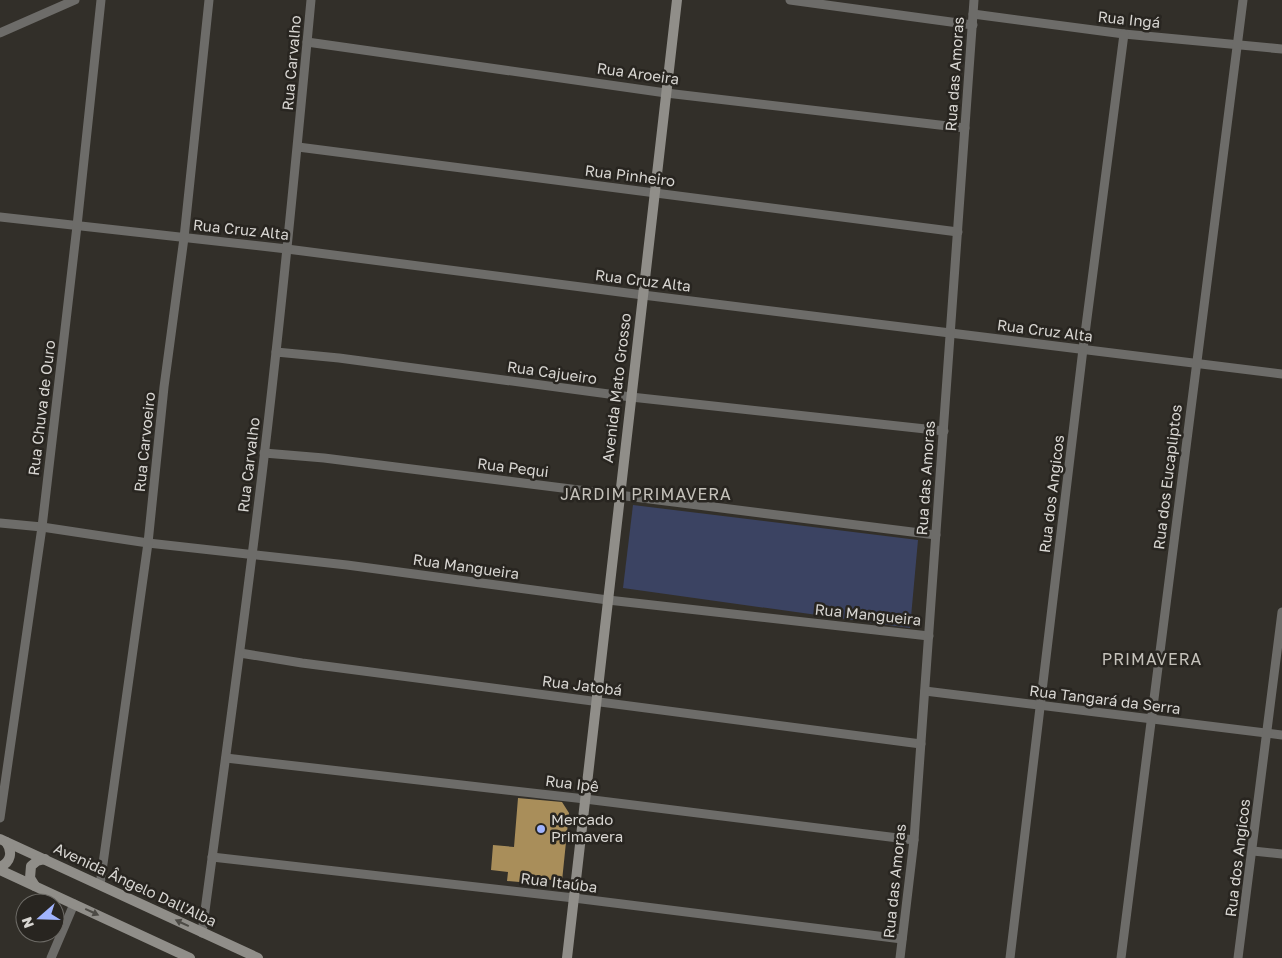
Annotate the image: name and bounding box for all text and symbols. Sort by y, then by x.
street label: Rua Ingá [1097,7,1161,31]
street label: Rua Carvalho [278,14,304,111]
street label: Rua das Amoras [941,16,967,132]
street label: Rua Aroeira [596,58,680,88]
street label: Rua Pinheiro [584,161,676,189]
street label: Rua Cruz Alta [192,215,290,243]
street label: Rua Cruz Alta [594,265,692,295]
street label: Avenida Mato Grosso [598,312,634,464]
street label: Rua Cruz Alta [996,315,1094,345]
street label: Rua Chuva de Ouro [24,339,58,477]
street label: Rua Cajueiro [506,357,598,387]
street label: Rua Carvoeiro [130,391,158,493]
street label: Rua dos Eucapliptos [1149,403,1185,551]
street label: Rua Carvalho [233,416,263,513]
street label: Rua das Amoras [912,420,938,536]
street label: Rua dos Angicos [1035,434,1067,554]
street label: Rua Pequi [476,454,550,480]
district label: JARDIM PRIMAVERA [560,484,732,504]
street label: Rua Mangueira [412,550,520,582]
street label: Rua Mangueira [814,599,922,629]
district label: PRIMAVERA [1102,649,1202,669]
street label: Rua Jatobá [541,671,623,699]
street label: Rua Tangará da Serra [1028,681,1182,717]
street label: Rua Ipê [544,771,600,795]
street label: Rua dos Angicos [1221,798,1253,918]
place label: Mercado Primavera [551,810,623,845]
marker: Mercado Primavera [535,823,547,835]
street label: Rua das Amoras [879,823,909,939]
street label: Avenida Ângelo Dall'Alba [51,838,220,930]
street label: Rua Itaúba [520,868,599,896]
north arrow [15,893,65,943]
one-way arrow [85,909,99,917]
text: N [18,915,37,931]
one-way arrow [175,919,189,927]

